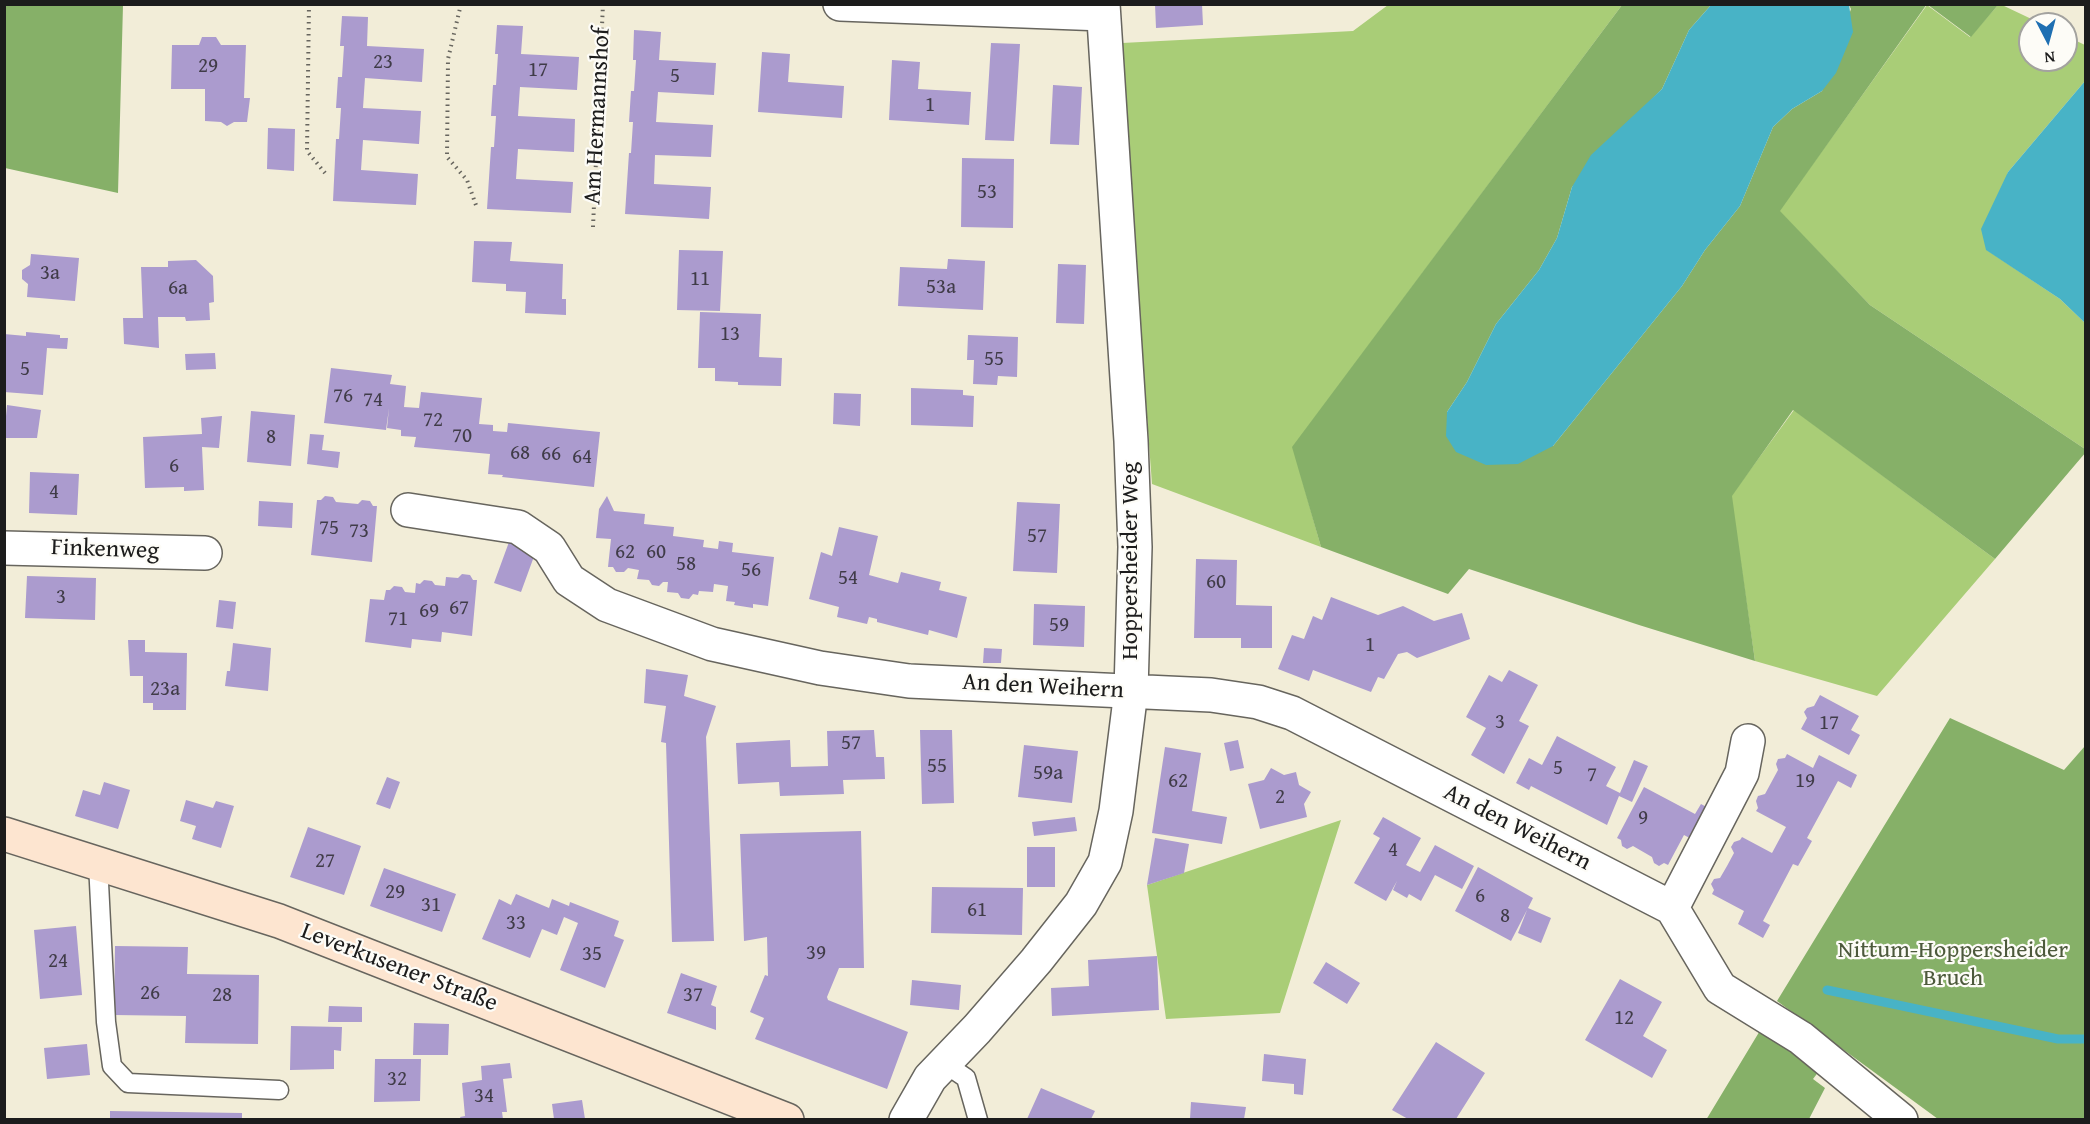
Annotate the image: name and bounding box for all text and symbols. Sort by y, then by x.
north arrow [2018,12,2078,72]
street label: Am Hermannshof [579,27,617,205]
text: N [2043,45,2056,70]
house number: 23 [373,50,393,76]
house number: 29 [198,54,218,80]
house number: 17 [528,58,548,84]
house number: 5 [670,64,680,90]
house number: 1 [925,93,935,119]
house number: 53 [977,180,997,206]
house number: 3a [40,261,60,287]
house number: 11 [690,267,710,293]
house number: 53a [926,275,956,301]
house number: 6a [168,276,188,302]
house number: 13 [720,322,740,348]
house number: 55 [984,347,1004,373]
house number: 5 [20,357,30,383]
house number: 76 [333,384,353,410]
house number: 74 [363,388,383,414]
house number: 72 [423,408,443,434]
house number: 70 [452,424,472,450]
house number: 8 [266,425,276,451]
house number: 68 [510,441,530,467]
house number: 66 [541,442,561,468]
house number: 64 [572,445,592,471]
house number: 6 [169,454,179,480]
street label: Hoppersheider Weg [1117,462,1145,660]
house number: 4 [49,480,59,506]
house number: 75 [319,516,339,542]
house number: 73 [349,519,369,545]
house number: 57 [1027,524,1047,550]
street label: Finkenweg [50,534,160,566]
house number: 62 [615,540,635,566]
house number: 60 [646,540,666,566]
house number: 58 [676,552,696,578]
house number: 56 [741,558,761,584]
house number: 54 [838,566,858,592]
house number: 60 [1206,570,1226,596]
house number: 3 [56,585,66,611]
house number: 67 [449,596,469,622]
house number: 69 [419,599,439,625]
house number: 71 [388,607,408,633]
house number: 59 [1049,613,1069,639]
house number: 1 [1365,633,1375,659]
street label: An den Weihern [961,668,1125,706]
house number: 23a [150,677,180,703]
house number: 3 [1495,710,1505,736]
house number: 17 [1819,711,1839,737]
house number: 57 [841,731,861,757]
house number: 55 [927,754,947,780]
house number: 5 [1553,756,1563,782]
house number: 59a [1033,761,1063,787]
house number: 7 [1587,763,1597,789]
house number: 62 [1168,769,1188,795]
house number: 19 [1795,769,1815,795]
street label: An den Weihern [1438,778,1596,878]
house number: 2 [1275,785,1285,811]
house number: 9 [1638,806,1648,832]
house number: 4 [1388,838,1398,864]
house number: 27 [315,849,335,875]
house number: 29 [385,880,405,906]
house number: 6 [1475,884,1485,910]
house number: 31 [421,893,441,919]
house number: 61 [967,898,987,924]
house number: 8 [1500,904,1510,930]
house number: 33 [506,911,526,937]
street label: Leverkusener Straße [297,917,501,1019]
park label: Nittum-Hoppersheider Bruch [1838,937,2068,993]
house number: 39 [806,941,826,967]
house number: 35 [582,942,602,968]
house number: 24 [48,949,68,975]
house number: 26 [140,981,160,1007]
house number: 28 [212,983,232,1009]
house number: 37 [683,983,703,1009]
house number: 12 [1614,1006,1634,1032]
house number: 32 [387,1067,407,1093]
house number: 34 [474,1084,494,1110]

